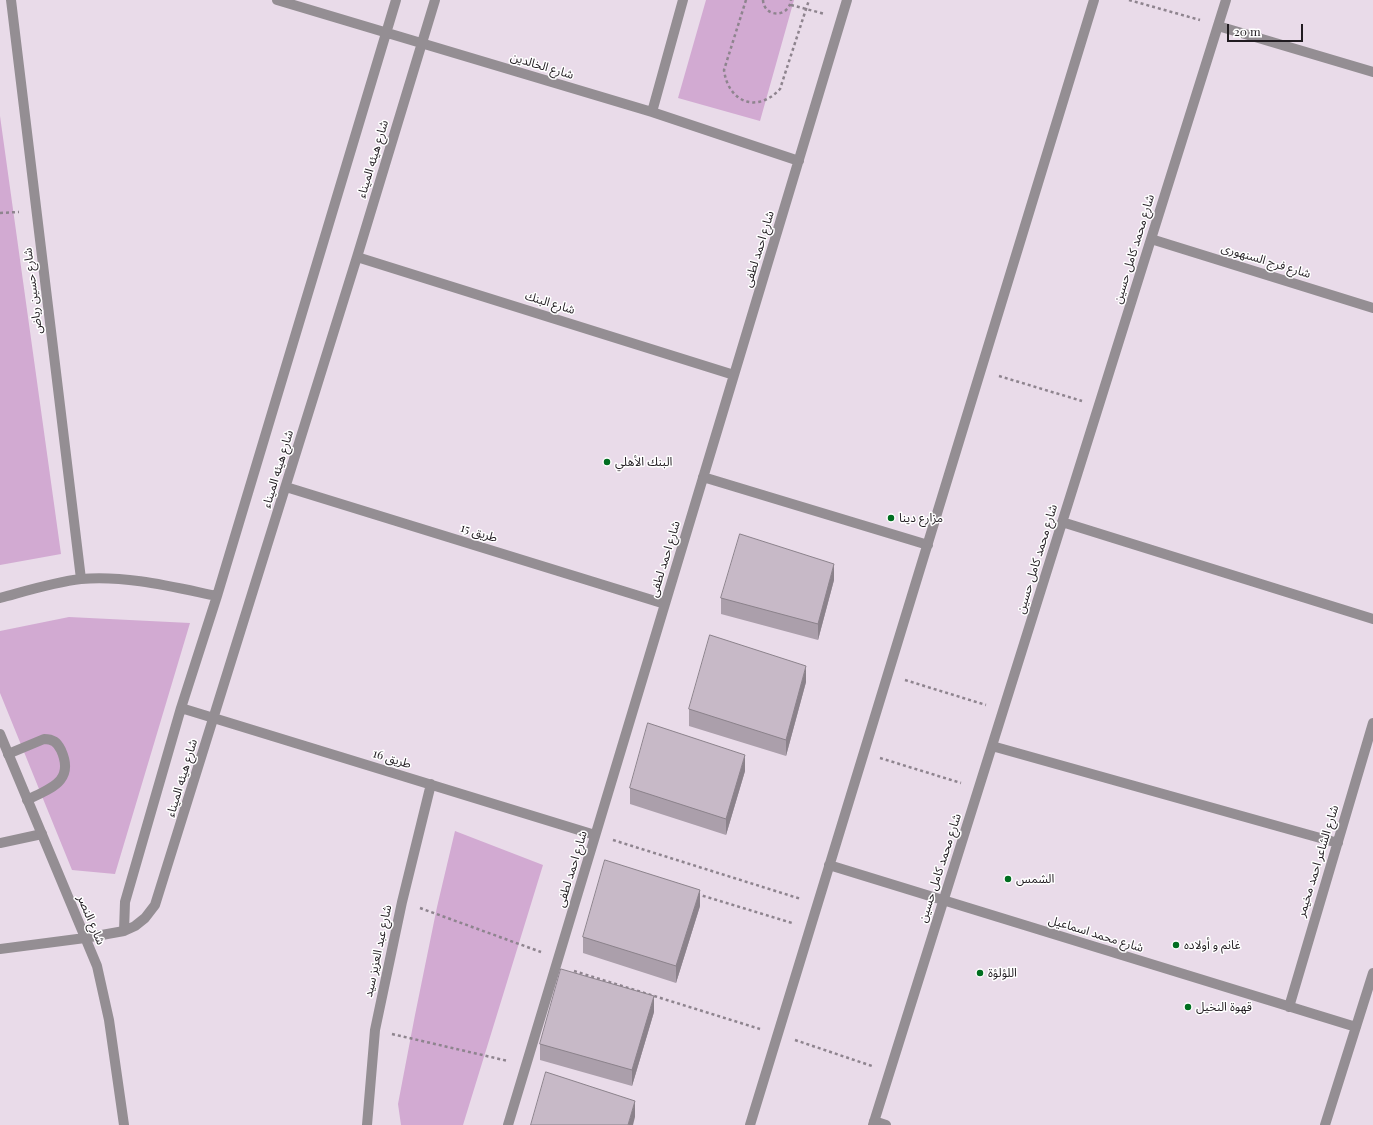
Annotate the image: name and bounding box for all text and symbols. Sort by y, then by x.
scale bar [1229,16,1305,42]
text: 20 m [1234,23,1261,39]
street label: شارع الخالدين [509,50,575,82]
street label: شارع هيئه الميناء [354,118,392,200]
street label: شارع محمد كامل حسين [1111,193,1157,305]
street label: شارع احمد لطفى [741,209,777,289]
street label: شارع فرج السنهورى [1220,241,1312,281]
street label: شارع حسين رياض [21,247,45,335]
street label: شارع البنك [523,289,577,317]
street label: شارع هيئه الميناء [259,428,297,510]
place label: البنك الأهلي [615,455,672,469]
marker: البنك الأهلي [602,457,612,467]
street label: شارع محمد كامل حسين [1014,503,1060,615]
place label: مزارع دينا [899,511,943,525]
marker: مزارع دينا [886,513,896,523]
street label: شارع احمد لطفى [647,519,683,599]
street label: طريق 15 [459,521,499,545]
street label: شارع هيئه الميناء [163,737,201,819]
street label: طريق 16 [371,746,413,772]
street label: شارع الشاعر احمد مخيمر [1294,803,1342,919]
street label: شارع محمد كامل حسين [916,812,964,924]
street label: شارع احمد لطفى [554,829,590,909]
place label: الشمس [1016,872,1054,886]
marker: الشمس [1003,874,1013,884]
street label: شارع النصر [74,893,108,947]
street label: شارع عبد العزيز سيد [361,903,395,999]
street label: شارع محمد اسماعيل [1047,913,1145,955]
place label: غانم و أولاده [1184,938,1241,952]
marker: غانم و أولاده [1171,940,1181,950]
place label: اللؤلؤة [988,966,1017,980]
marker: اللؤلؤة [975,968,985,978]
place label: قهوة النخيل [1196,1000,1252,1014]
marker: قهوة النخيل [1183,1002,1193,1012]

